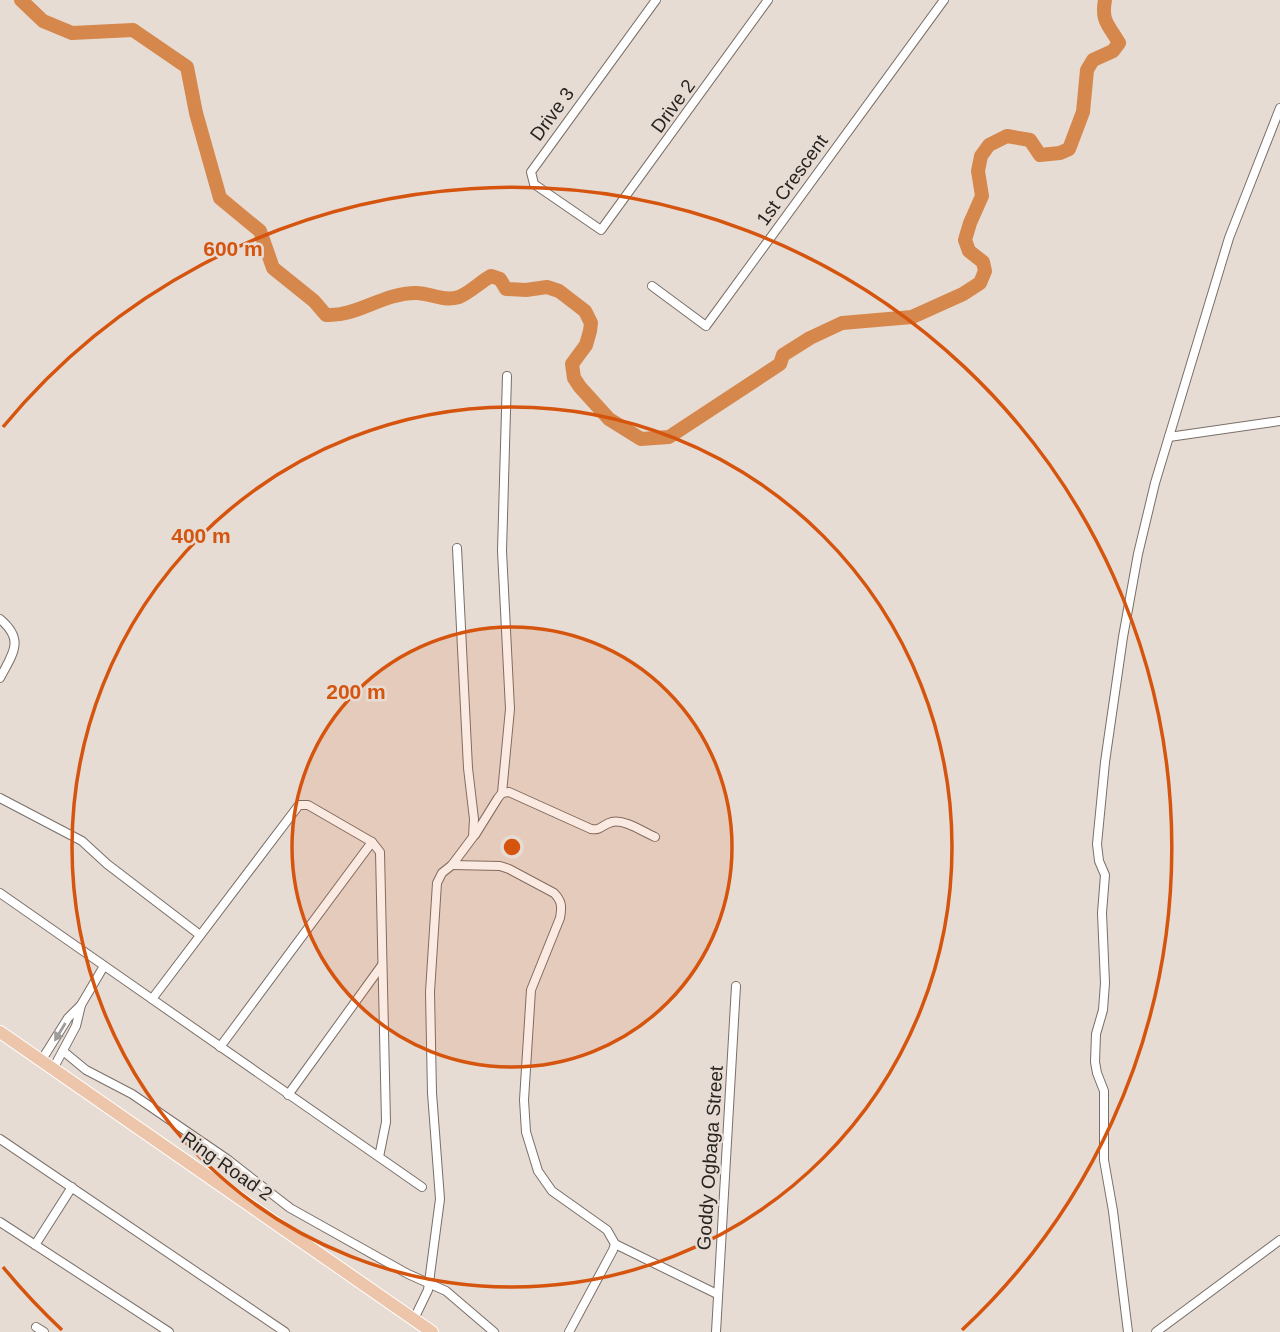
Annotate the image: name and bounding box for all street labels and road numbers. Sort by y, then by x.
street label: Drive 2 [647,75,699,137]
street label: Drive 3 [526,83,578,145]
street label: 1st Crescent [752,130,832,229]
street label: Goddy Ogbaga Street [693,1064,727,1251]
street label: Ring Road 2 [178,1127,276,1205]

